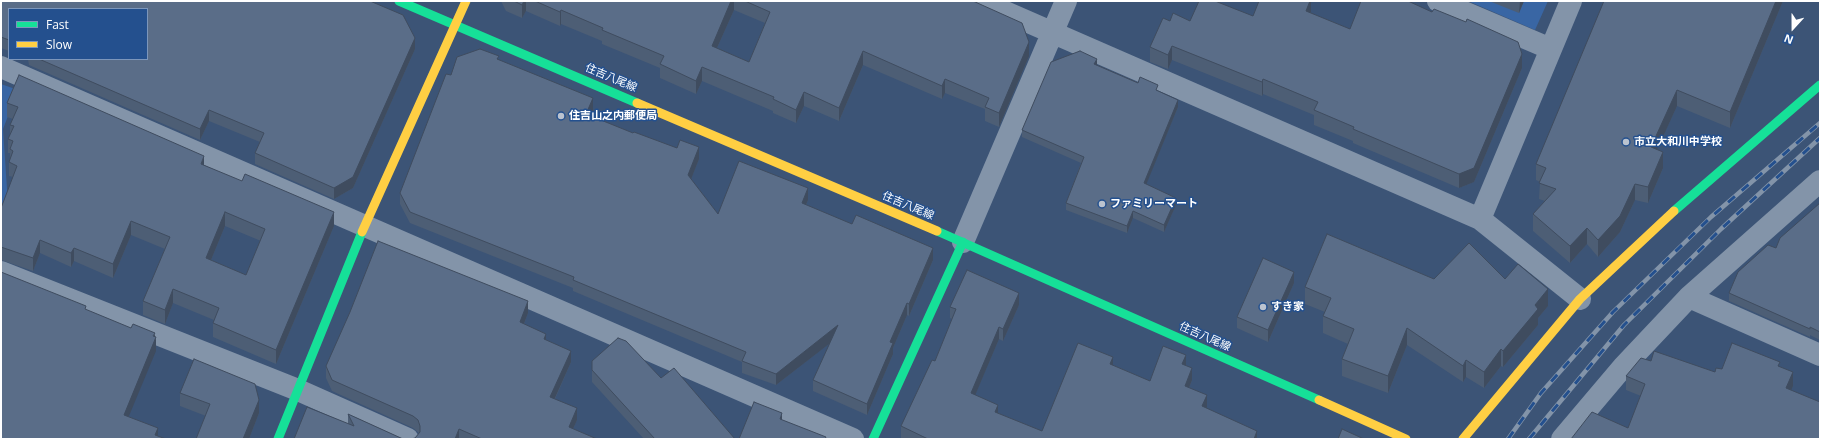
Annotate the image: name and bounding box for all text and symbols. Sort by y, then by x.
legend [8,8,148,60]
north arrow [1773,8,1813,48]
text: Fast [46,16,69,33]
text: N [1782,31,1795,48]
text: Slow [46,36,72,53]
street label: 住吉八尾線 [583,61,639,95]
place label: 住吉山之内郵便局 [569,109,657,123]
marker: 住吉山之内郵便局 [556,111,566,121]
place label: 市立大和川中学校 [1634,135,1722,149]
marker: 市立大和川中学校 [1621,137,1631,147]
street label: 住吉八尾線 [880,189,936,223]
place label: ファミリーマート [1110,197,1198,211]
marker: ファミリーマート [1097,199,1107,209]
place label: すき家 [1271,300,1304,314]
marker: すき家 [1258,302,1268,312]
street label: 住吉八尾線 [1177,320,1233,354]

